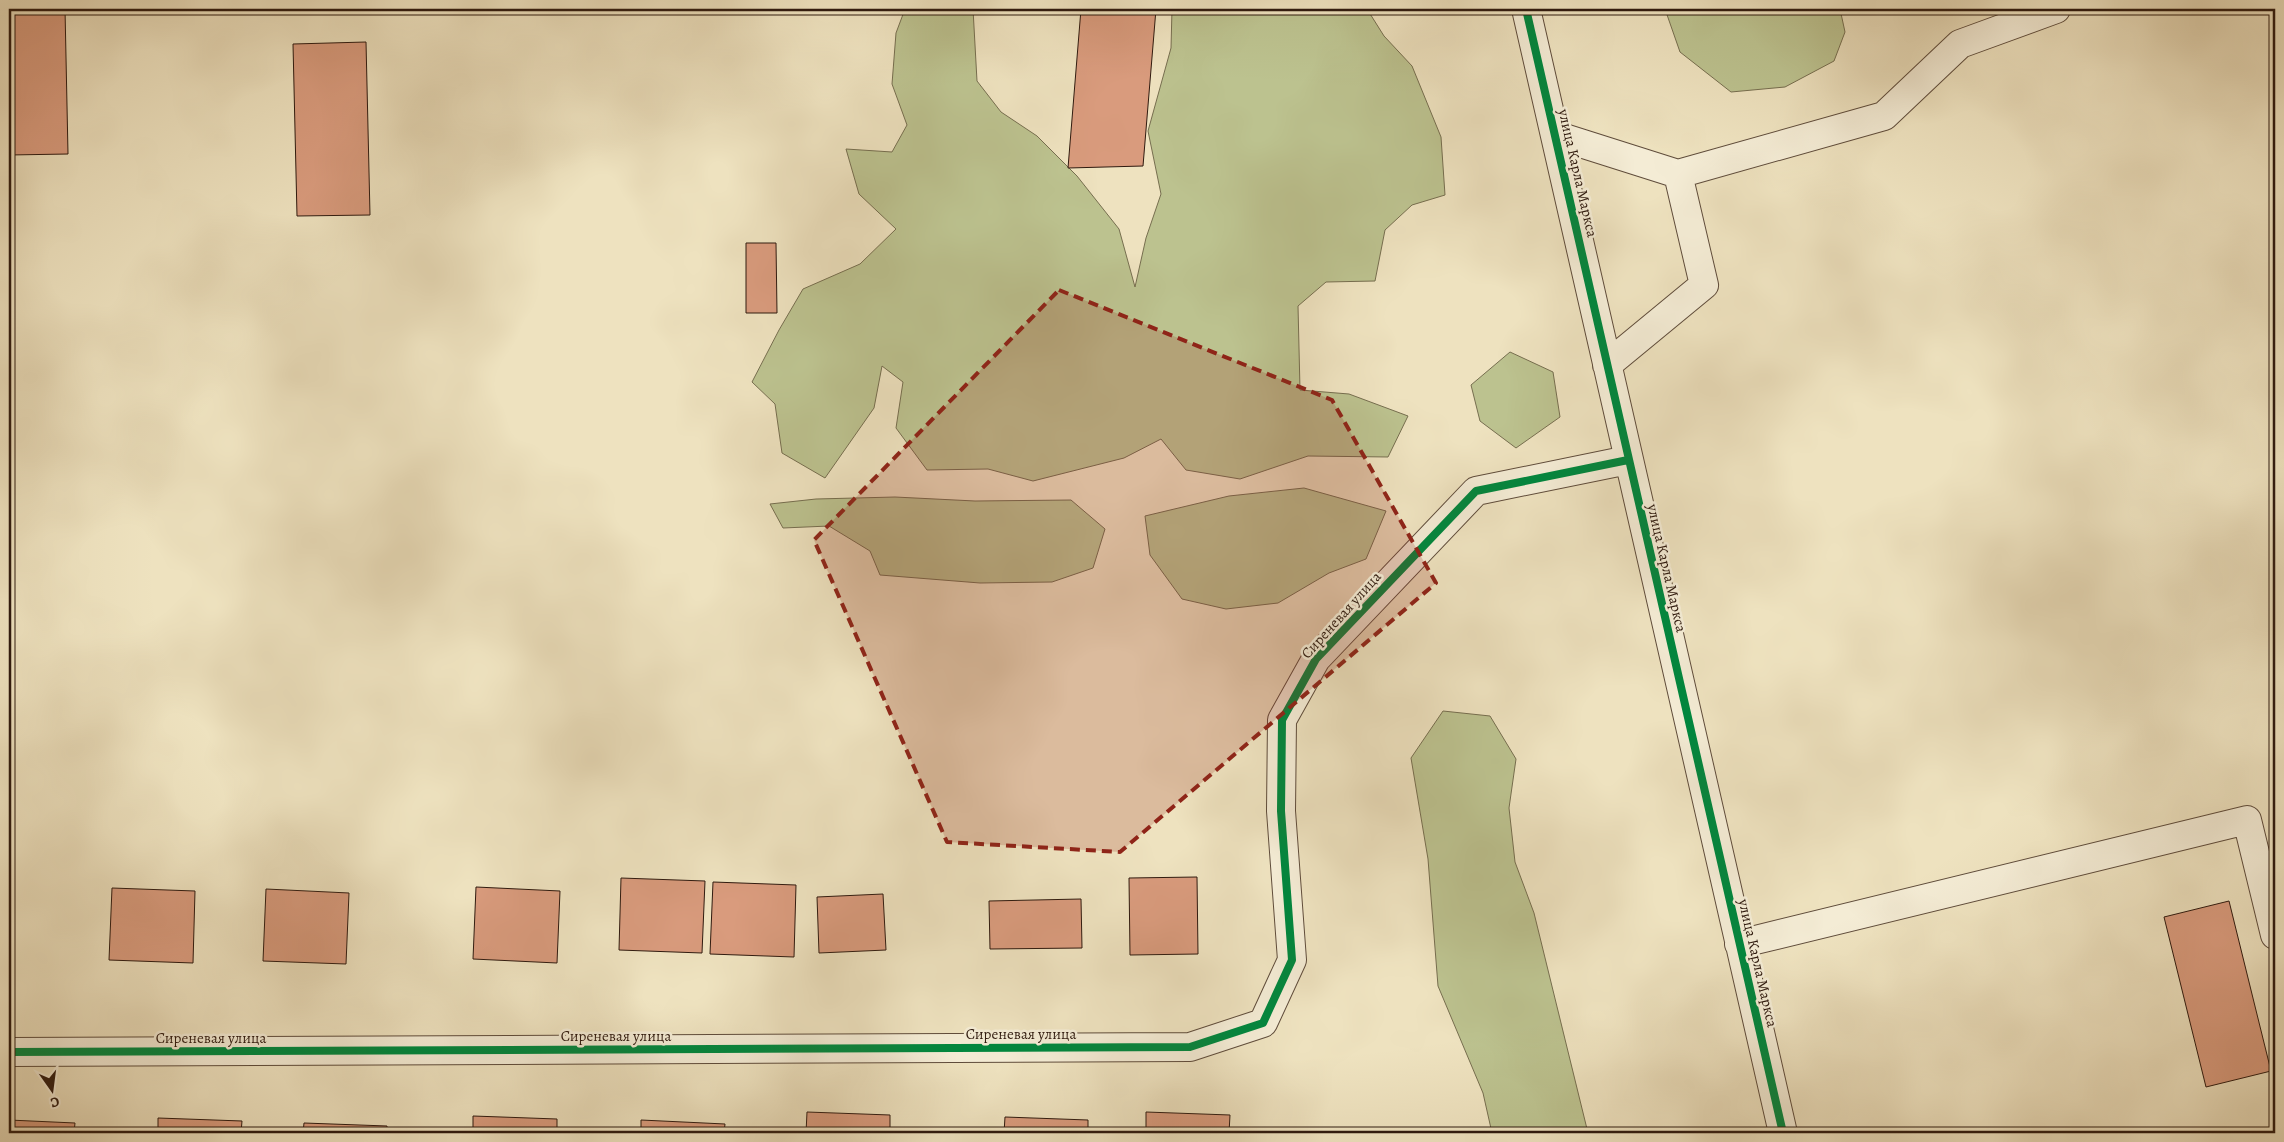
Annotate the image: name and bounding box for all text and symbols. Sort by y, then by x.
street label: улица Карла Маркса [1553,106,1602,239]
street label: улица Карла Маркса [1642,501,1691,634]
street label: Сиреневая улица [1297,567,1386,663]
street label: улица Карла Маркса [1733,896,1782,1029]
street label: Сиреневая улица [966,1024,1076,1044]
street label: Сиреневая улица [561,1026,671,1046]
street label: Сиреневая улица [156,1028,266,1048]
north arrow [28,1064,78,1114]
text: С [48,1092,62,1112]

